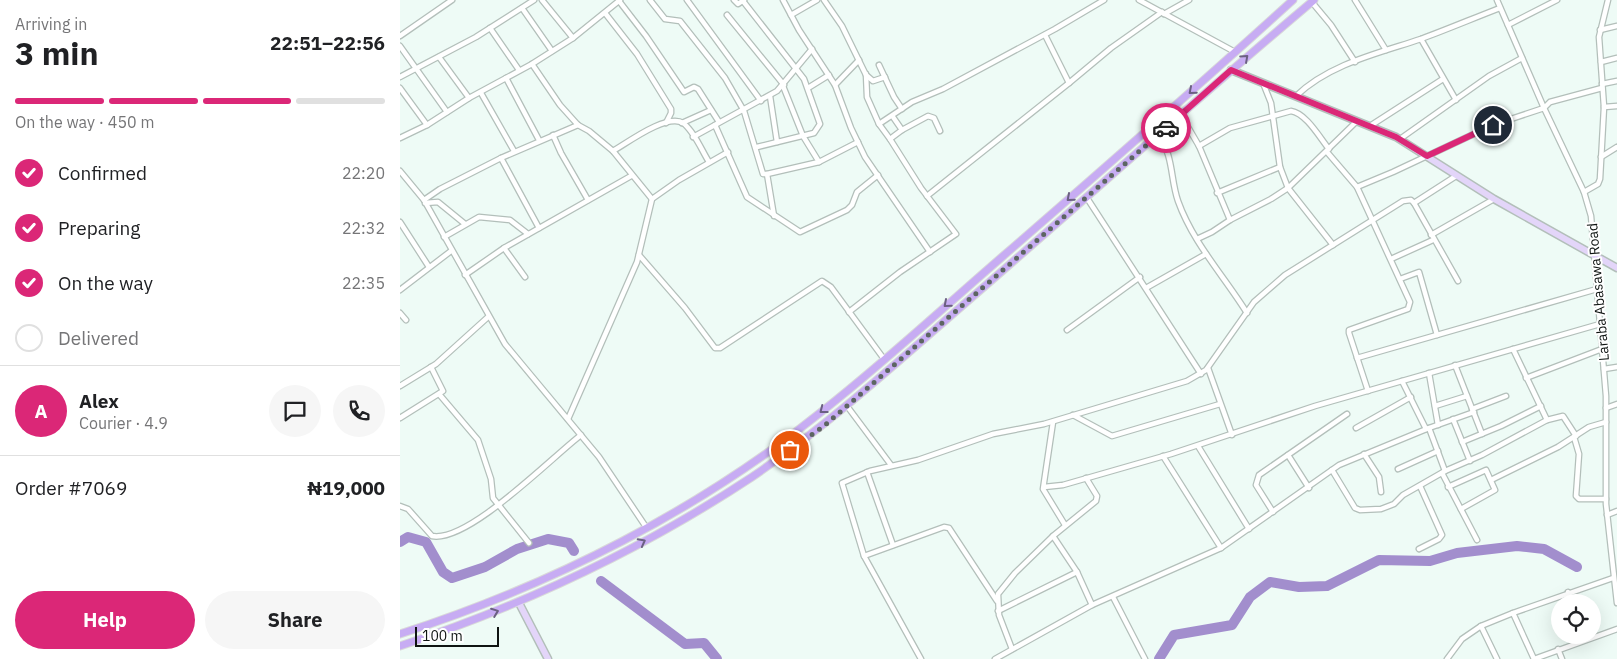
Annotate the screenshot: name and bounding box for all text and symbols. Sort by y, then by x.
text: Arriving in [15,14,87,34]
text: 22:51–22:56 [270,31,385,55]
text: 3 min [15,32,99,74]
one-way arrow [1239,55,1248,64]
one-way arrow [1188,85,1197,94]
courier [1141,103,1191,153]
pin [1472,104,1514,146]
icon: home [1479,111,1507,139]
text: On the way · 450 m [15,112,154,132]
icon: car [1152,114,1180,142]
icon: check [15,159,43,187]
text: Confirmed [58,161,147,185]
text: 22:20 [342,163,385,183]
one-way arrow [1066,193,1075,202]
icon: check [15,214,43,242]
text: Preparing [58,216,140,240]
text: 22:32 [342,218,385,238]
street label: Laraba Abasawa Road [1583,222,1613,362]
icon: check [15,269,43,297]
text: On the way [58,271,153,295]
text: 22:35 [342,273,385,293]
one-way arrow [943,299,952,308]
text: Delivered [58,326,139,350]
button: chat [269,385,321,437]
button: phone [333,385,385,437]
text: Alex [79,389,119,413]
text: A [34,399,48,423]
one-way arrow [820,405,829,414]
text: Courier · 4.9 [79,413,168,433]
pin [769,429,811,471]
icon: bag [776,436,804,464]
text: Order #7069 [15,476,127,500]
text: ₦19,000 [307,476,385,500]
one-way arrow [637,538,646,548]
button: Help [15,591,195,649]
button: Share [205,591,385,649]
map controls [1551,594,1601,644]
button: locate [1551,594,1601,644]
one-way arrow [490,607,499,618]
scale bar [415,624,499,647]
text: 100 m [422,627,463,645]

